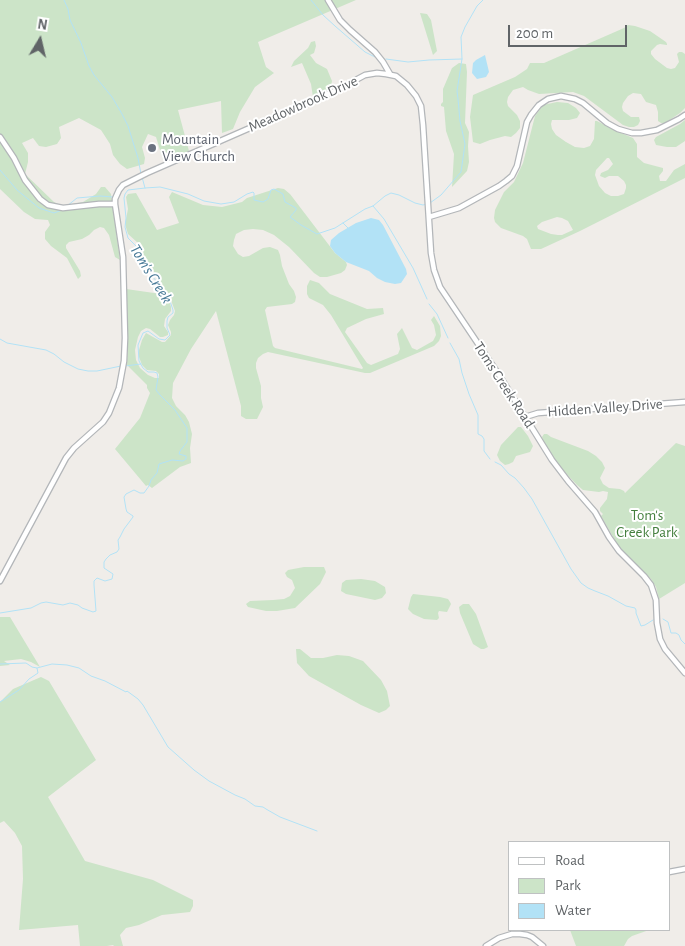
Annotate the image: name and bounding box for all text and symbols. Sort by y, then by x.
north arrow [15,15,65,65]
scale bar [510,15,629,47]
text: N [36,18,48,33]
text: 200 m [516,26,553,41]
street label: Meadowbrook Drive [245,72,361,136]
place label: Mountain View Church [162,130,235,165]
marker: Mountain View Church [146,142,158,154]
water label: Tom's Creek [125,241,177,307]
street label: Toms Creek Road [470,339,538,431]
street label: Hidden Valley Drive [547,395,663,421]
park label: Tom's Creek Park [616,506,678,541]
legend [508,841,670,931]
text: Road [555,853,585,868]
text: Park [555,878,581,893]
text: Water [555,903,591,918]

